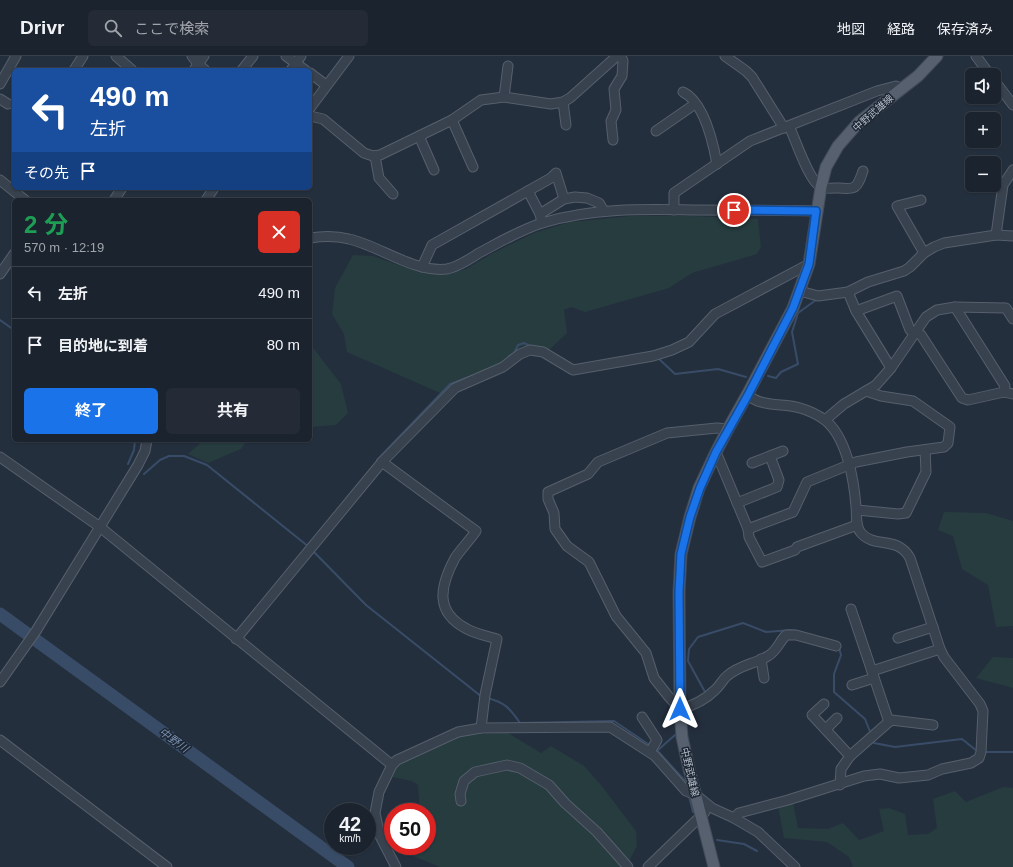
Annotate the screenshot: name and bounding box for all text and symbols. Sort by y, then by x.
search box [88,10,368,46]
text: Drivr [20,17,64,38]
icon: search [102,17,124,39]
text: ここで検索 [134,20,209,37]
text: 地図 [837,21,865,37]
text: 経路 [887,21,915,37]
text: 保存済み [937,21,993,37]
map controls [965,68,1001,192]
button: sound [965,68,1001,104]
text: 490 m [90,81,169,112]
icon: left [24,84,76,136]
street label: 中野武雄線 [851,92,895,134]
button: + [965,112,1001,148]
text: 左折 [90,119,126,139]
button: − [965,156,1001,192]
icon: arrive [77,160,99,182]
text: その先 [24,164,69,181]
pin [717,193,751,227]
icon: arrive [723,199,745,221]
text: 2 分 [24,211,68,238]
button: close [258,211,300,253]
text: 570 m · 12:19 [24,240,104,255]
icon: left [24,282,46,304]
text: 490 m [258,284,300,301]
text: 左折 [58,285,88,302]
icon: arrive [24,334,46,356]
text: 80 m [267,336,300,353]
text: 目的地に到着 [58,337,148,354]
button: 終了 [24,388,158,434]
button: 共有 [166,388,300,434]
position arrow [659,688,701,730]
water label: 中野川 [157,725,192,755]
street label: 中野武雄線 [679,746,701,798]
speed limit sign: 50 [384,803,436,855]
text: 42 [339,813,361,835]
text: km/h [339,833,361,844]

